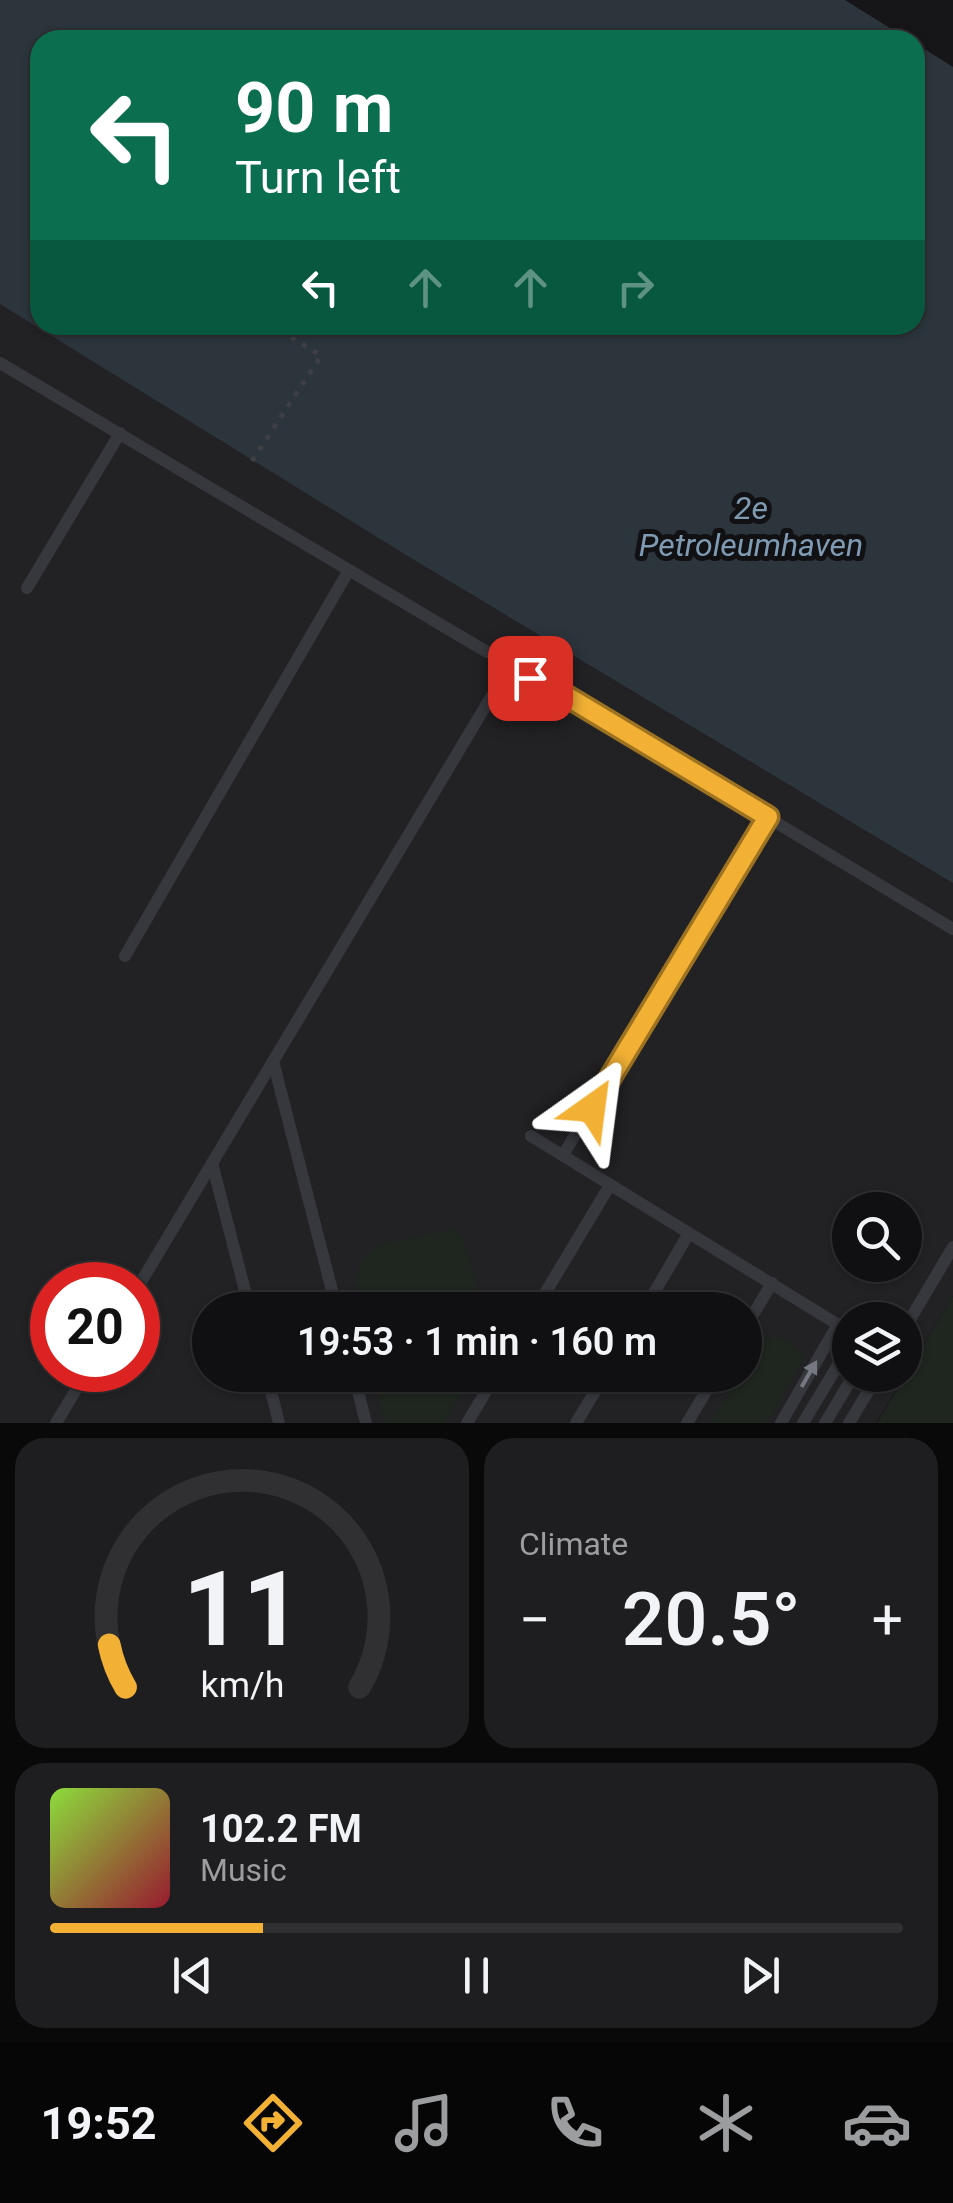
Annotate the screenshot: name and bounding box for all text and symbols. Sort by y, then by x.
text: 90 m [235,67,393,149]
icon: left [70,70,200,200]
text: Turn left [235,151,401,204]
icon: left [293,260,348,315]
icon: ahead [398,260,453,315]
icon: ahead [503,260,558,315]
icon: right [608,260,663,315]
water label: 2e Petroleumhaven [639,489,863,564]
pin [488,636,573,721]
icon: arrive [503,651,558,706]
position arrow [540,1056,644,1160]
map controls [832,1192,922,1392]
button: search [832,1192,922,1282]
speed limit sign: 20 [30,1262,160,1392]
button: layers [832,1302,922,1392]
text: 19:53 · 1 min · 160 m [297,1320,657,1364]
one-way arrow [800,1360,818,1388]
text: Climate [519,1525,628,1563]
text: 11 [182,1549,302,1670]
text: 20.5° [622,1575,801,1663]
text: − [519,1588,550,1652]
text: + [872,1588,903,1652]
text: km/h [200,1664,284,1706]
text: 102.2 FM [200,1807,362,1851]
text: Music [200,1851,287,1889]
icon: previous [165,1948,220,2003]
icon: pause [449,1948,504,2003]
icon: next [733,1948,788,2003]
icon: directions [238,2088,308,2158]
icon: music [389,2088,459,2158]
icon: phone [540,2088,610,2158]
icon: climate [691,2088,761,2158]
icon: car [842,2088,912,2158]
text: 19:52 [41,2097,157,2150]

